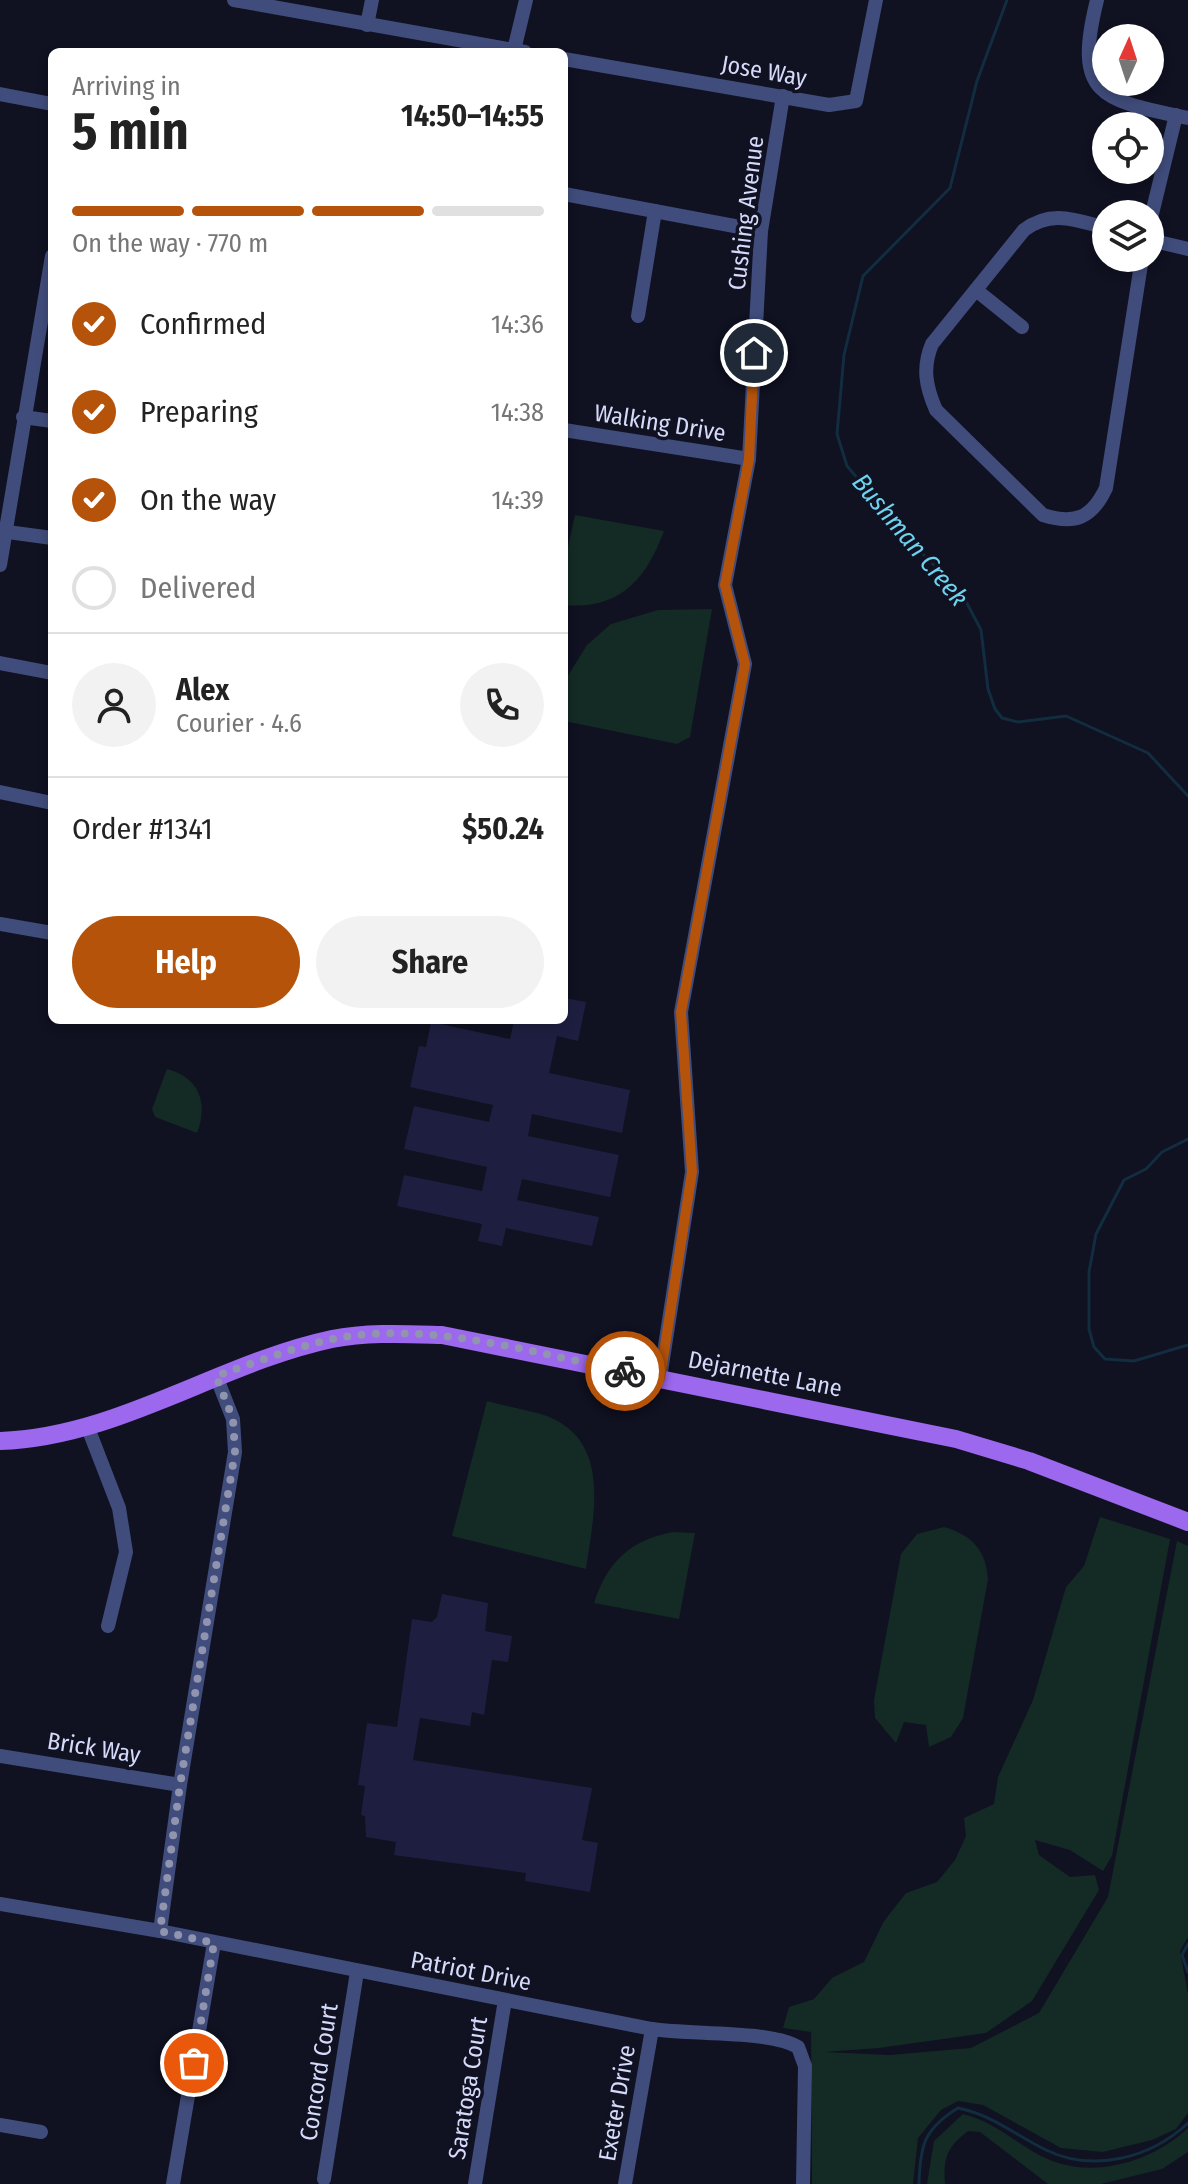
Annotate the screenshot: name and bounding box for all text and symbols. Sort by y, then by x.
north arrow [1092,24,1164,96]
map controls [1092,24,1164,272]
street label: Jose Way [719,50,809,92]
text: Arriving in [72,71,181,102]
text: 14:50–14:55 [401,98,544,134]
text: 5 min [72,100,189,163]
button: locate [1092,112,1164,184]
street label: Cushing Avenue [723,134,769,292]
button: layers [1092,200,1164,272]
text: On the way · 770 m [72,228,268,259]
icon: check [72,302,116,346]
text: Confirmed [140,306,266,342]
text: 14:36 [491,309,544,340]
pin [720,319,788,387]
icon: home [732,331,776,375]
icon: check [72,390,116,434]
text: Preparing [140,394,258,430]
text: 14:38 [491,397,544,428]
street label: Walking Drive [592,399,728,447]
water label: Bushman Creek [846,467,975,613]
icon: check [72,478,116,522]
text: On the way [140,482,276,518]
text: 14:39 [491,485,544,516]
text: Delivered [140,570,256,606]
button: person [72,663,156,747]
button: phone [460,663,544,747]
text: Alex [176,672,229,708]
text: Courier · 4.6 [176,708,302,739]
text: Order #1341 [72,811,213,847]
text: $50.24 [462,811,544,847]
button: Help [72,916,300,1008]
button: Share [316,916,544,1008]
courier [585,1331,665,1411]
street label: Dejarnette Lane [686,1345,844,1403]
icon: bike [603,1349,647,1393]
street label: Brick Way [45,1727,143,1769]
street label: Patriot Drive [408,1946,534,1996]
street label: Concord Court [294,2001,344,2143]
street label: Saratoga Court [443,2014,493,2162]
pin [160,2029,228,2097]
icon: bag [172,2041,216,2085]
street label: Exeter Drive [593,2043,641,2163]

